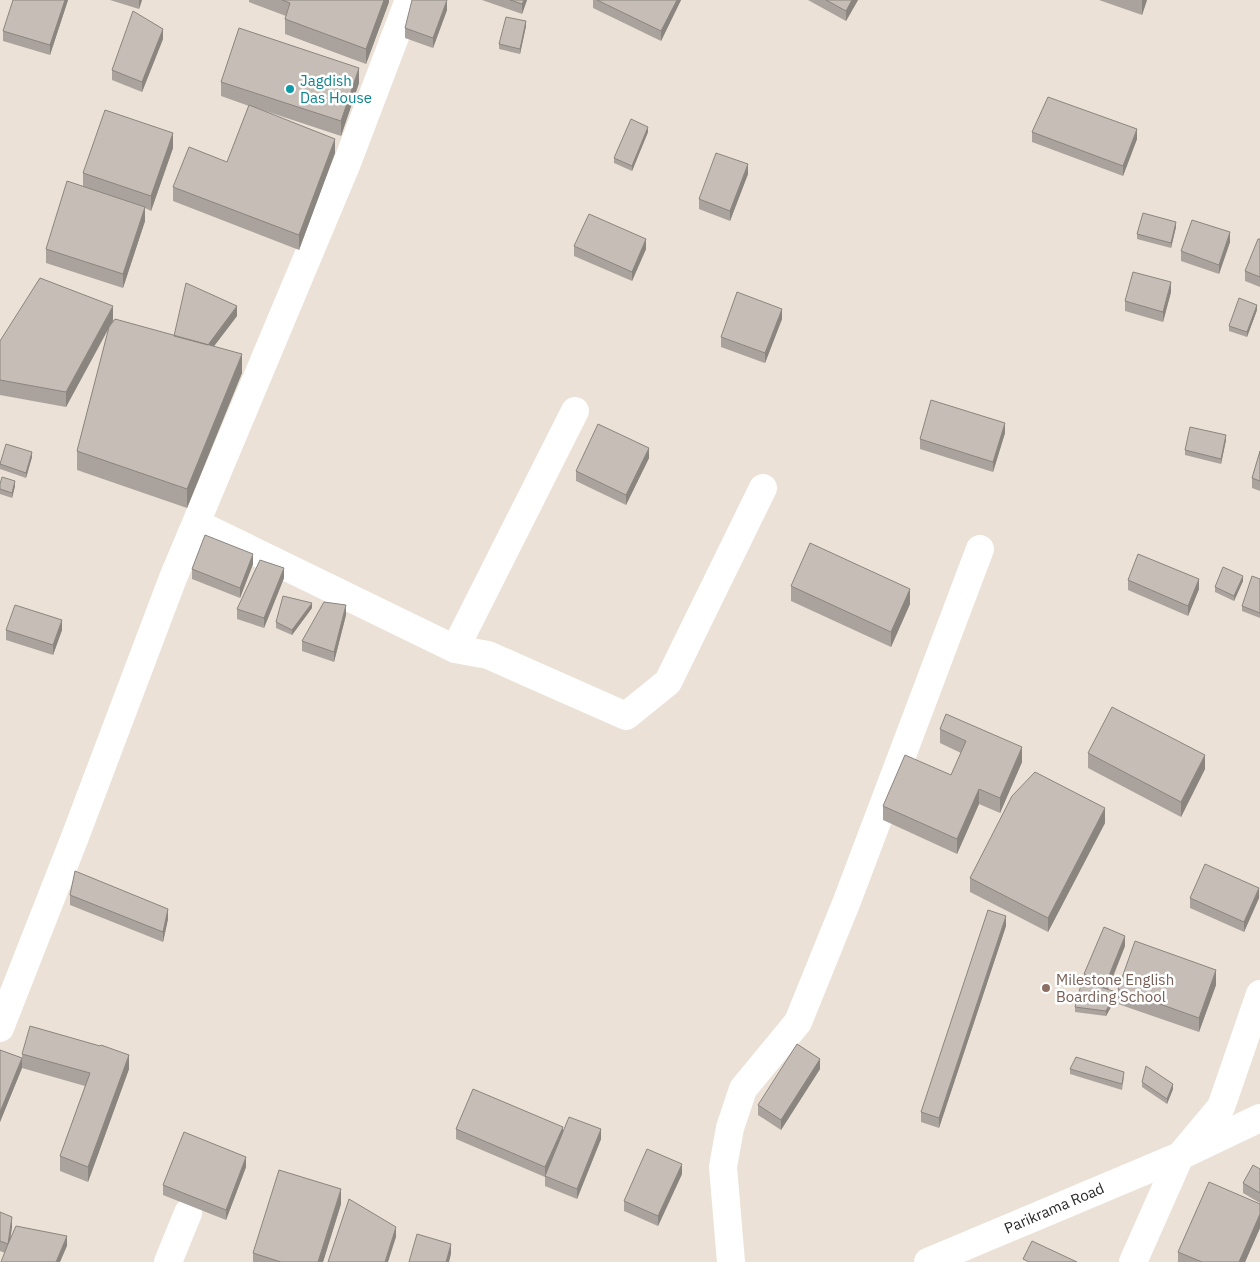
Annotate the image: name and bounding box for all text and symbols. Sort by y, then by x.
place label: Jagdish Das House [300,71,372,107]
marker: Jagdish Das House [284,83,296,95]
place label: Milestone English Boarding School [1056,970,1174,1006]
marker: Milestone English Boarding School [1040,982,1052,994]
street label: Parikrama Road [1001,1178,1107,1238]

